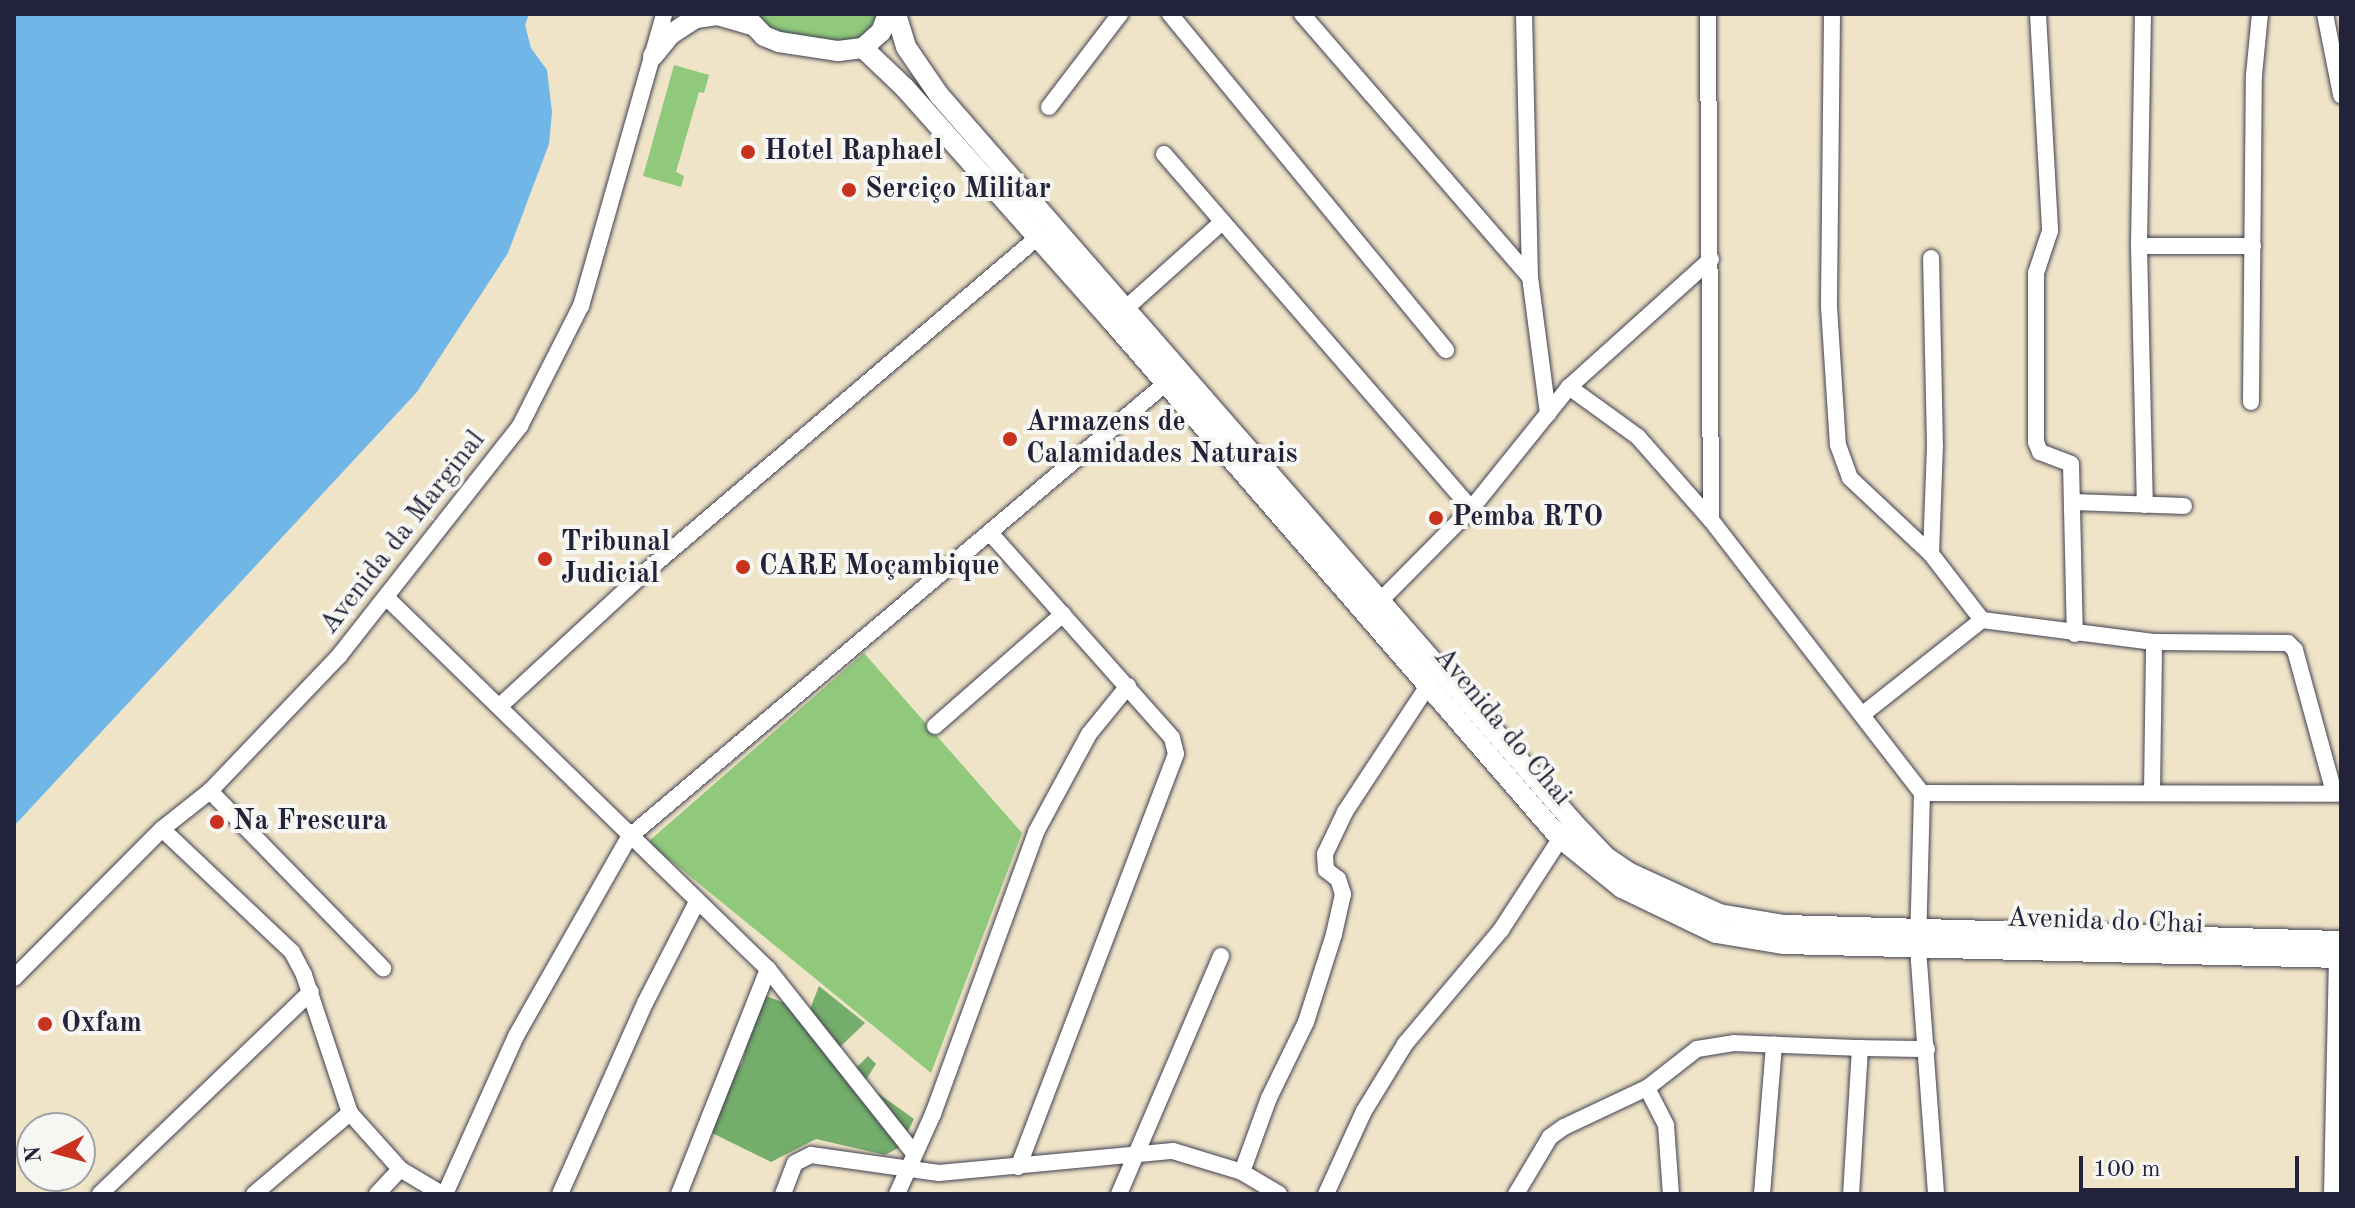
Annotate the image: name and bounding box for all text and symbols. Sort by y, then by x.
place label: Hotel Raphael [764,135,943,169]
marker: Hotel Raphael [739,143,757,161]
place label: Serciço Militar [865,173,1051,207]
marker: Serciço Militar [840,181,858,199]
place label: Armazens de Calamidades Naturais [1026,406,1298,472]
street label: Avenida da Marginal [313,424,493,642]
marker: Armazens de Calamidades Naturais [1001,430,1019,448]
place label: Pemba RTO [1452,501,1603,535]
marker: Pemba RTO [1427,509,1445,527]
place label: Tribunal Judicial [561,526,670,592]
marker: Tribunal Judicial [536,550,554,568]
place label: CARE Moçambique [759,550,1000,584]
marker: CARE Moçambique [734,558,752,576]
street label: Avenida do Chai [1426,641,1578,813]
place label: Na Frescura [233,805,388,839]
marker: Na Frescura [208,813,226,831]
street label: Avenida do Chai [2006,902,2204,942]
place label: Oxfam [61,1007,142,1041]
marker: Oxfam [36,1015,54,1033]
north arrow [16,1112,96,1192]
scale bar [2083,1140,2303,1190]
text: N [22,1145,46,1164]
text: 100 m [2093,1158,2161,1182]

